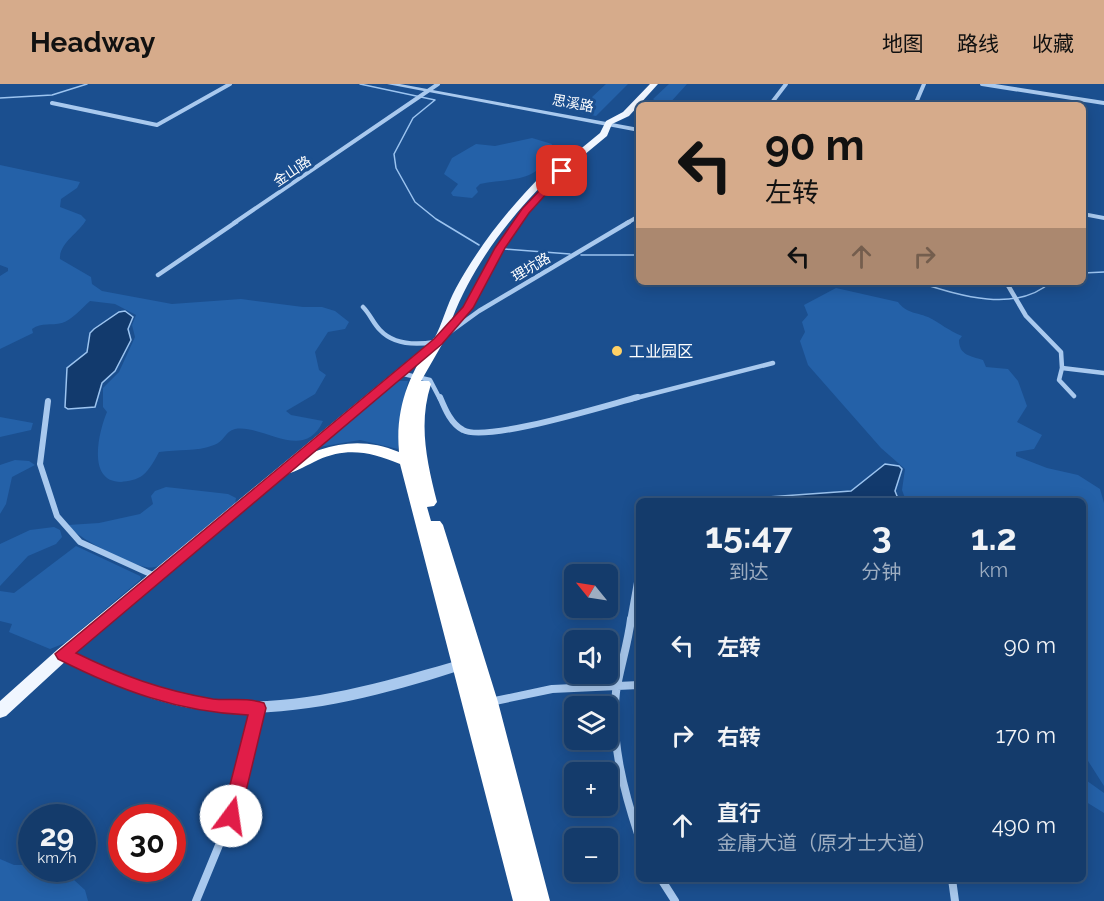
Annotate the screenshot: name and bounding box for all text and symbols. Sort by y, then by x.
text: Headway [30,26,155,59]
text: 地图 [882,31,924,56]
text: 路线 [957,31,999,56]
text: 收藏 [1032,31,1074,56]
street label: 思溪路 [551,91,595,115]
text: 90 m [765,121,865,170]
icon: left [666,126,744,204]
pin [536,145,587,196]
street label: 金山路 [270,153,314,189]
icon: arrive [545,154,578,187]
text: 左转 [765,177,819,208]
icon: left [782,240,815,273]
icon: ahead [845,240,878,273]
icon: right [908,240,941,273]
street label: 理坑路 [509,249,553,285]
place label: 工业园区 [629,342,693,361]
marker: 工业园区 [610,344,624,358]
text: 15:47 [705,514,792,556]
text: 3 [872,514,892,556]
text: 1.2 [971,516,1017,558]
text: km [979,558,1008,582]
text: 到达 [729,560,769,584]
text: 分钟 [862,560,902,584]
north arrow [564,564,618,618]
map controls [564,564,618,882]
icon: left [666,629,699,662]
button: sound [564,630,618,684]
text: 90 m [1004,632,1056,658]
text: 左转 [717,634,761,660]
button: layers [564,696,618,750]
icon: right [666,719,699,752]
text: 170 m [996,722,1056,748]
text: 右转 [717,724,761,750]
button: + [564,762,618,816]
position arrow [199,784,263,848]
text: 直行 [717,800,761,826]
speed limit sign: 30 [108,804,186,882]
icon: ahead [666,809,699,842]
text: 490 m [992,812,1056,838]
text: 29 [40,818,74,853]
button: − [564,828,618,882]
text: 金庸大道（原才士大道） [717,831,937,855]
text: km/h [37,849,77,867]

